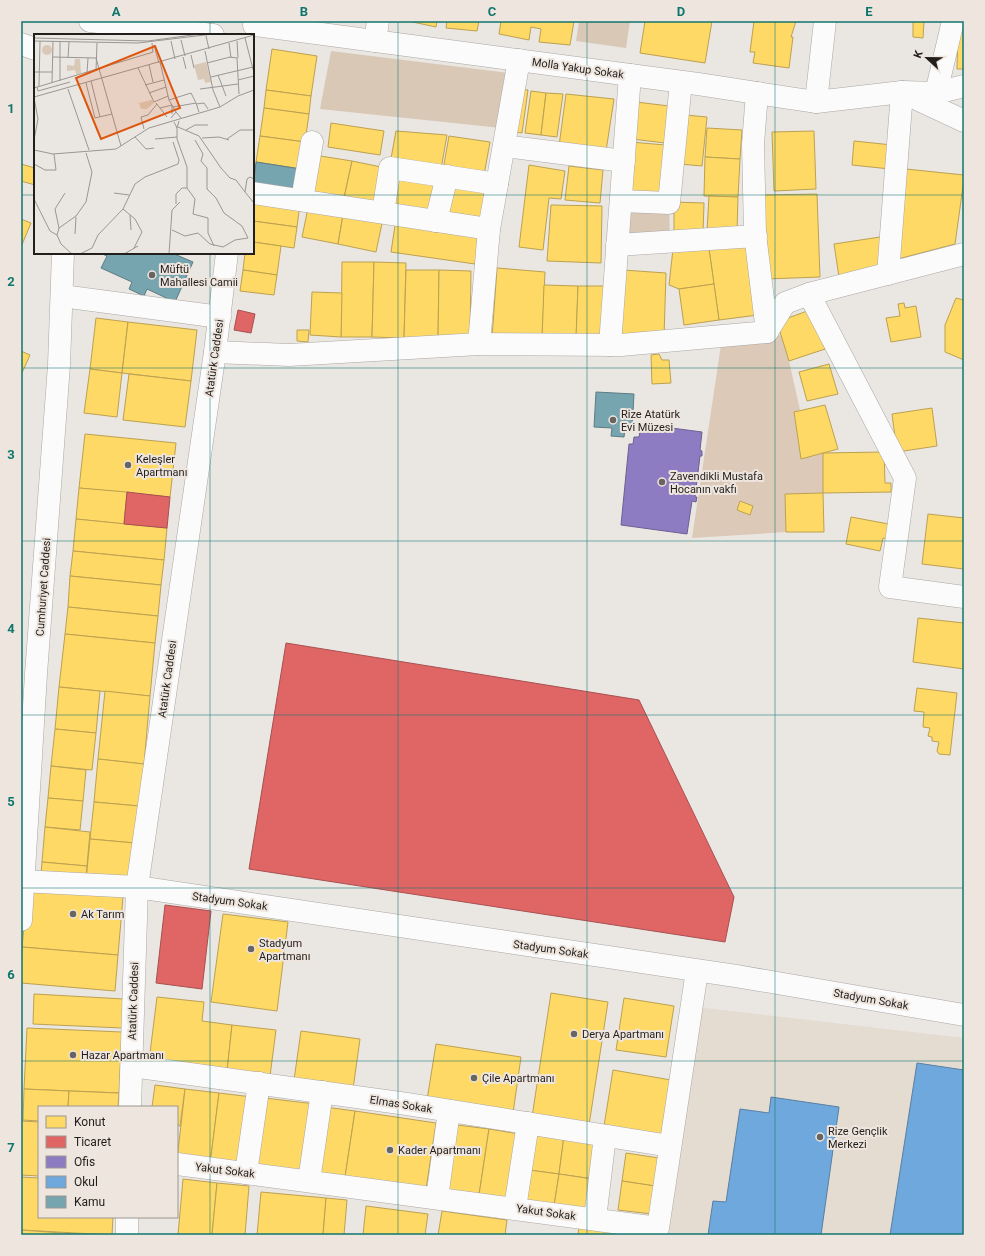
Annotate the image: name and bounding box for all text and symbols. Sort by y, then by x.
text: A [112,4,121,19]
text: B [300,4,308,19]
text: C [488,4,497,19]
text: D [677,4,685,19]
text: E [865,4,873,19]
inset map [34,34,254,254]
north arrow [907,38,947,78]
text: K [911,48,926,60]
street label: Molla Yakup Sokak [531,56,625,81]
text: 1 [7,101,15,116]
place label: Müftü Mahallesi Camii [160,263,238,289]
marker: Müftü Mahallesi Camii [147,270,157,280]
text: 2 [7,274,15,289]
street label: Atatürk Caddesi [203,318,226,398]
place label: Rize Atatürk Evi Müzesi [621,408,680,434]
marker: Rize Atatürk Evi Müzesi [608,415,618,425]
text: 3 [7,447,15,462]
place label: Keleşler Apartmanı [136,453,187,479]
marker: Keleşler Apartmanı [123,460,133,470]
place label: Zavendikli Mustafa Hocanın vakfı [670,470,763,496]
marker: Zavendikli Mustafa Hocanın vakfı [657,477,667,487]
street label: Cumhuriyet Caddesi [34,537,53,637]
text: 4 [7,621,15,636]
street label: Atatürk Caddesi [156,639,179,719]
text: 5 [7,794,15,809]
street label: Stadyum Sokak [191,890,269,913]
place label: Ak Tarım [81,908,124,921]
marker: Ak Tarım [68,909,78,919]
place label: Stadyum Apartmanı [259,937,310,963]
street label: Stadyum Sokak [512,938,590,961]
marker: Stadyum Apartmanı [246,944,256,954]
street label: Atatürk Caddesi [126,962,141,1040]
text: 6 [7,967,15,982]
street label: Stadyum Sokak [832,987,910,1013]
place label: Derya Apartmanı [582,1028,664,1041]
marker: Derya Apartmanı [569,1029,579,1039]
place label: Hazar Apartmanı [81,1049,164,1062]
marker: Hazar Apartmanı [68,1050,78,1060]
place label: Çile Apartmanı [482,1072,554,1085]
marker: Çile Apartmanı [469,1073,479,1083]
street label: Elmas Sokak [369,1093,433,1116]
legend [38,1106,178,1218]
text: Konut [74,1115,105,1129]
place label: Rize Gençlik Merkezi [828,1125,888,1151]
marker: Rize Gençlik Merkezi [815,1132,825,1142]
text: Ticaret [74,1135,111,1149]
text: 7 [7,1140,15,1155]
place label: Kader Apartmanı [398,1144,481,1157]
marker: Kader Apartmanı [385,1145,395,1155]
text: Ofis [74,1155,95,1169]
street label: Yakut Sokak [194,1160,256,1181]
text: Okul [74,1175,98,1189]
text: Kamu [74,1195,105,1209]
street label: Yakut Sokak [515,1202,577,1223]

